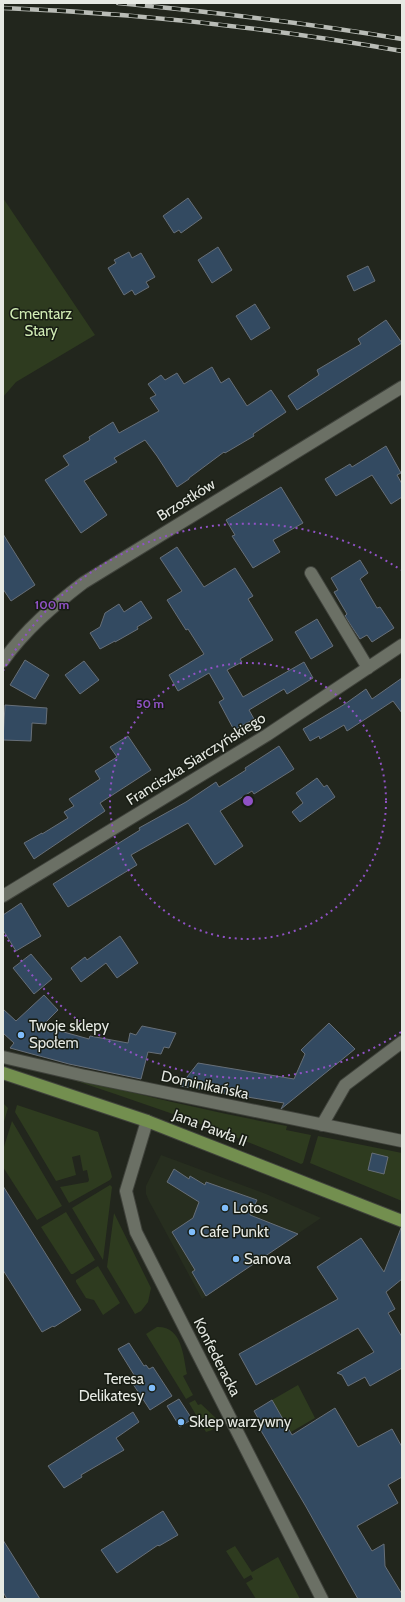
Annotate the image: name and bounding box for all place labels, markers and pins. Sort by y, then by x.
centre of rings [241,794,255,808]
place label: Twoje sklepy Społem [29,1017,109,1052]
marker: Twoje sklepy Społem [16,1030,26,1040]
place label: Lotos [233,1199,268,1217]
marker: Lotos [220,1203,230,1213]
place label: Cafe Punkt [200,1223,269,1241]
marker: Cafe Punkt [187,1227,197,1237]
place label: Sanova [244,1250,292,1268]
marker: Sanova [231,1254,241,1264]
place label: Teresa Delikatesy [79,1370,145,1405]
marker: Teresa Delikatesy [147,1383,157,1393]
place label: Sklep warzywny [189,1413,292,1431]
marker: Sklep warzywny [176,1417,186,1427]

